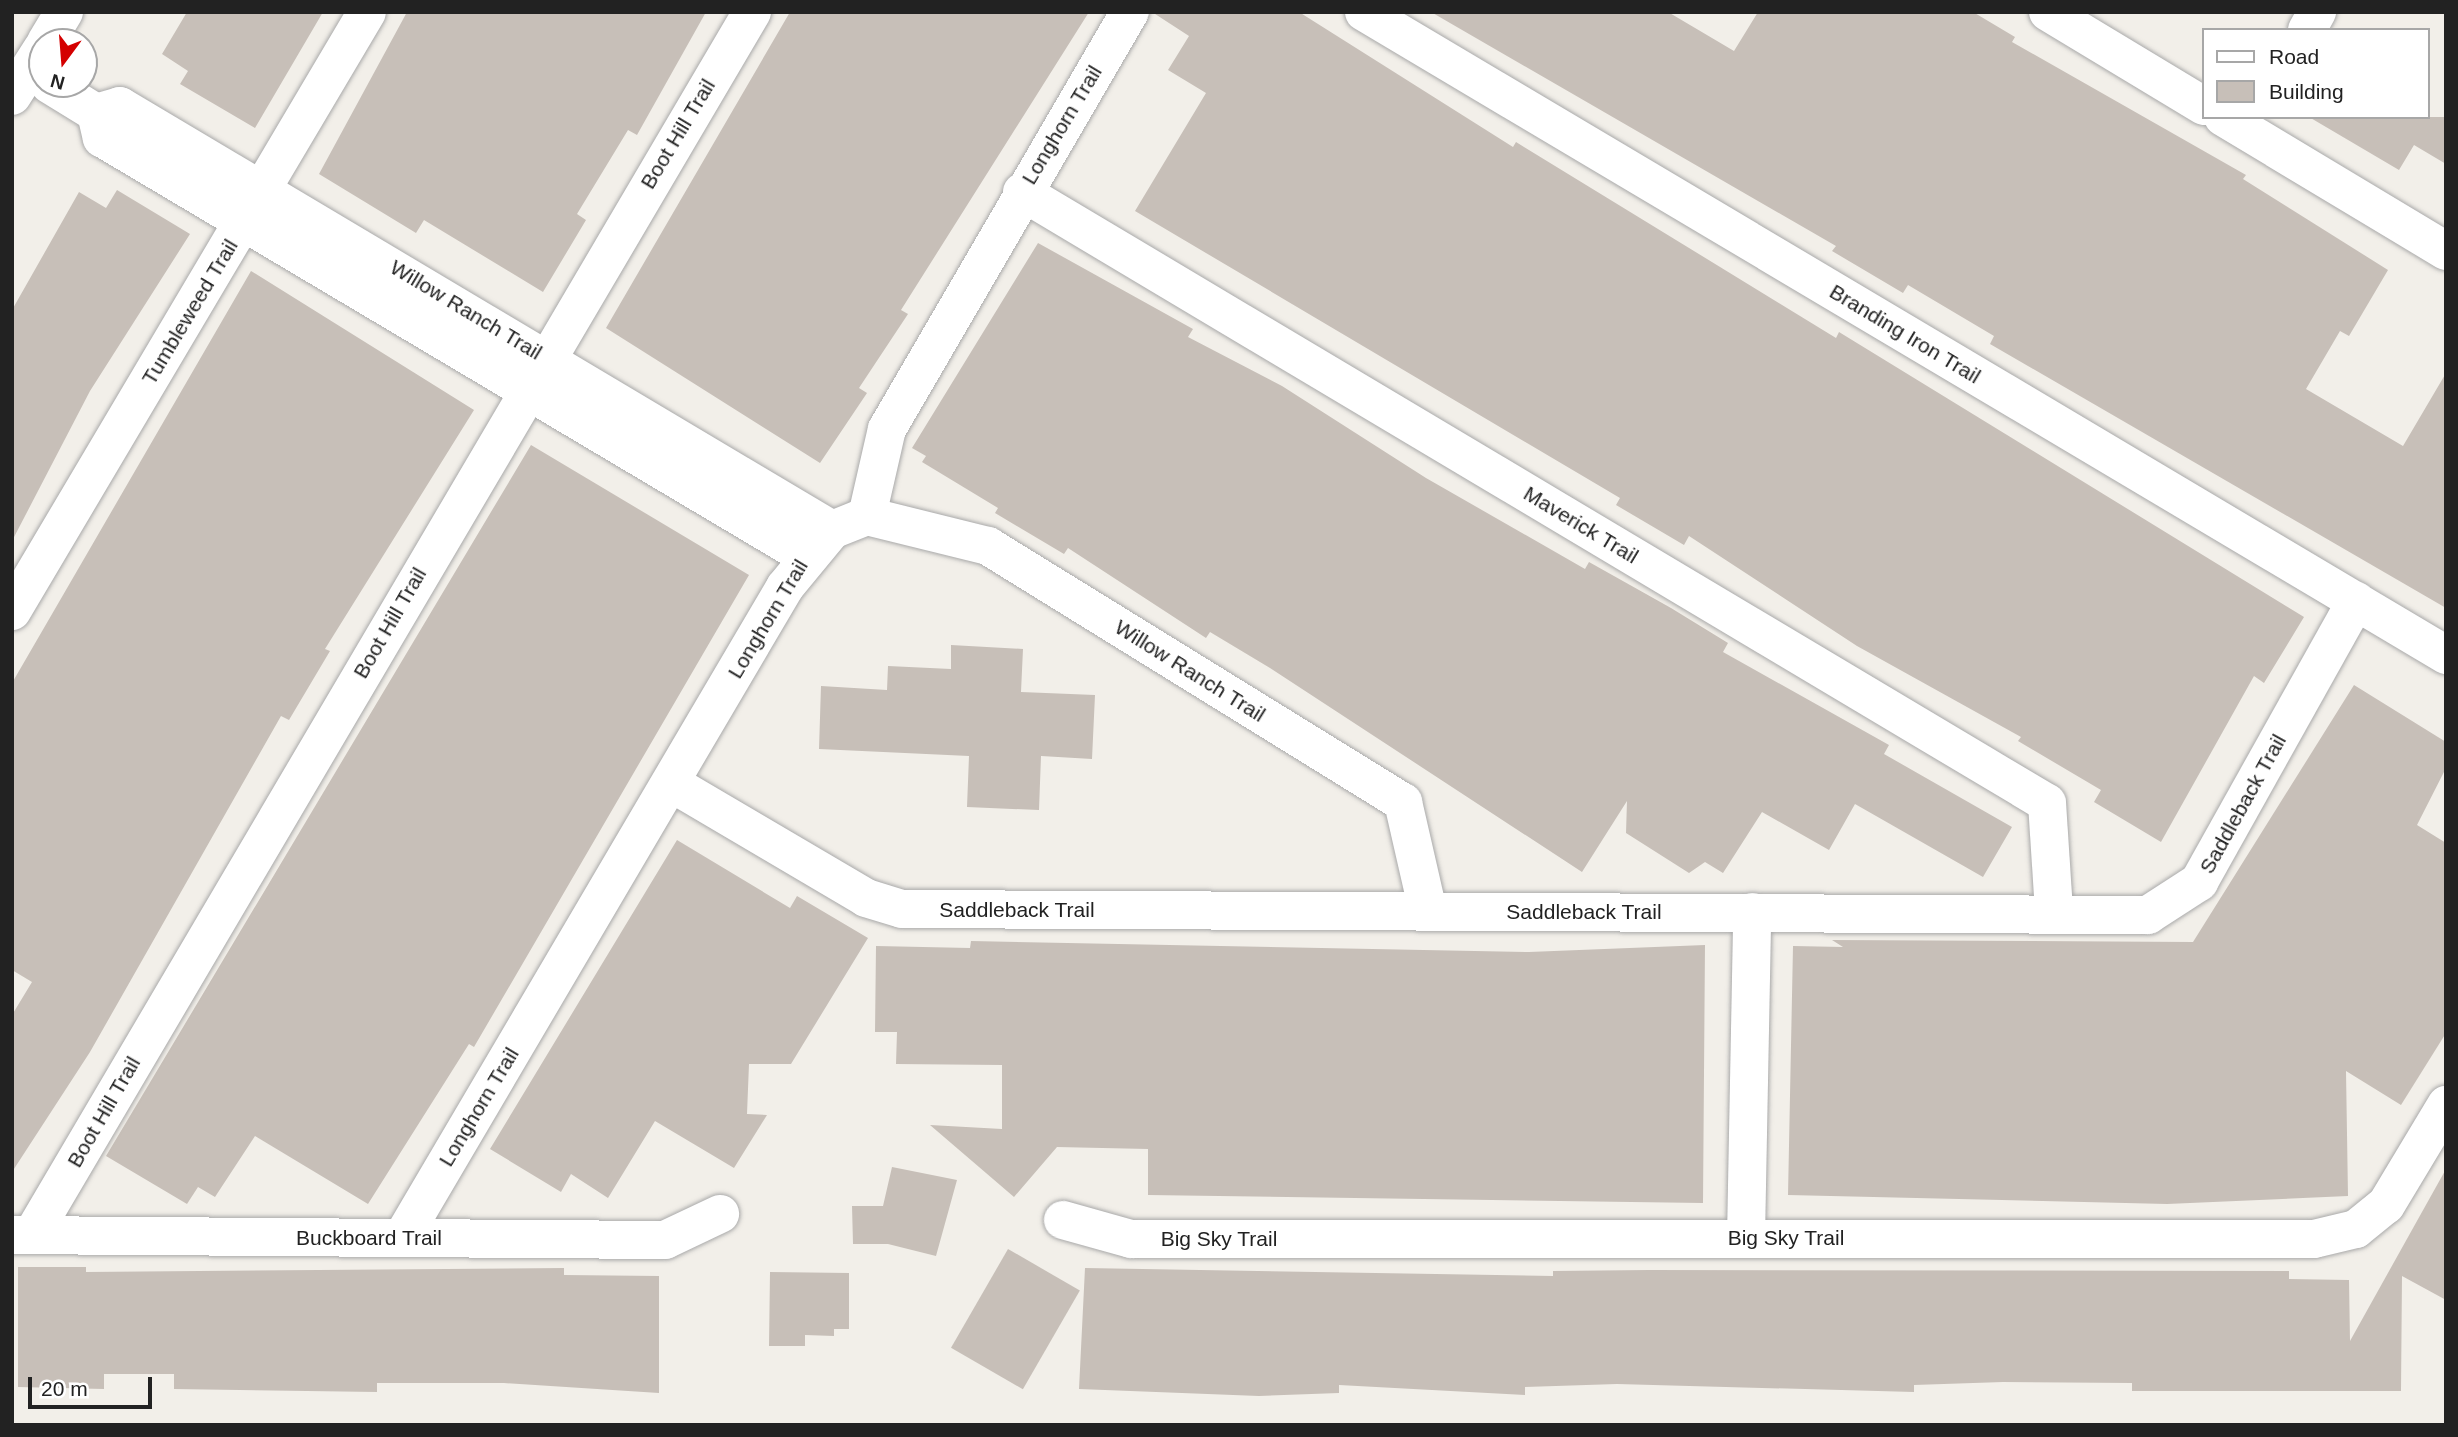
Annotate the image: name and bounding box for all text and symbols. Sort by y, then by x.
north arrow [28,28,98,98]
legend [2202,28,2430,119]
text: Road [2269,45,2319,68]
street label: Longhorn Trail [1017,61,1107,189]
text: N [48,70,67,94]
street label: Boot Hill Trail [635,74,721,194]
text: Building [2269,80,2344,103]
street label: Tumbleweed Trail [137,235,243,389]
street label: Willow Ranch Trail [385,255,547,365]
street label: Branding Iron Trail [1825,279,1985,389]
street label: Maverick Trail [1519,481,1643,569]
street label: Longhorn Trail [723,555,813,683]
street label: Boot Hill Trail [348,563,432,683]
street label: Willow Ranch Trail [1110,614,1270,728]
street label: Saddleback Trail [2194,730,2292,878]
street label: Saddleback Trail [939,897,1095,923]
street label: Saddleback Trail [1506,899,1662,925]
street label: Longhorn Trail [434,1043,524,1171]
street label: Boot Hill Trail [62,1052,146,1172]
street label: Buckboard Trail [296,1225,442,1251]
street label: Big Sky Trail [1727,1225,1845,1251]
street label: Big Sky Trail [1160,1226,1278,1252]
scale bar [32,1364,156,1408]
text: 20 m [41,1377,88,1400]

